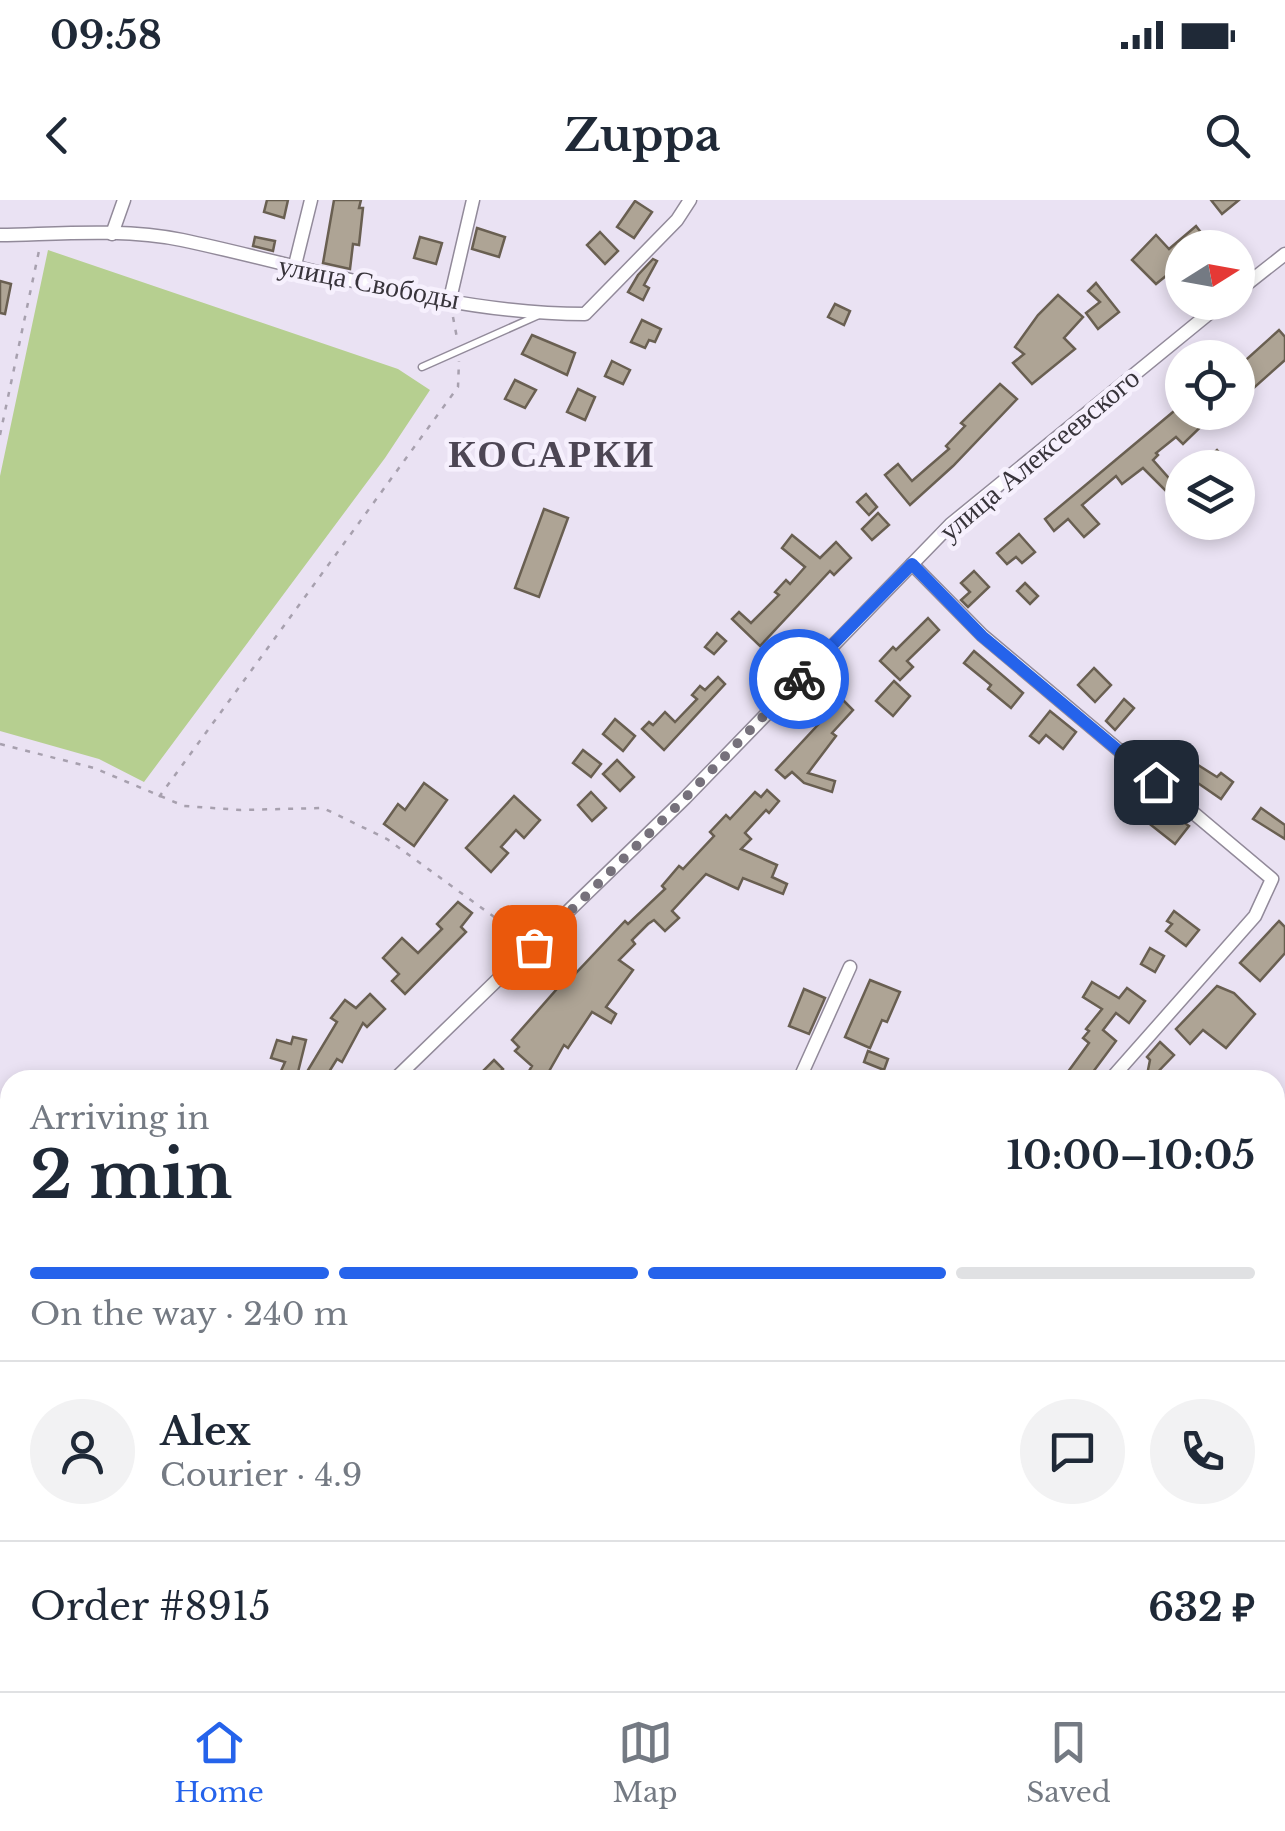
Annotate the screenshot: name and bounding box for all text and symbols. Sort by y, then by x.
text: 09:58 [50,12,162,59]
text: Zuppa [565,107,720,163]
icon: back [30,108,85,163]
icon: search [1200,108,1255,163]
north arrow [1165,230,1255,320]
map controls [1165,230,1255,540]
street label: улица Свободы [276,248,462,317]
button: locate [1165,340,1255,430]
street label: улица Алексеевского [932,360,1147,548]
district label: КОСАРКИ [448,430,656,477]
button: layers [1165,450,1255,540]
courier [749,629,849,729]
icon: bike [772,652,827,707]
pin [1114,740,1199,825]
icon: home [1129,755,1184,810]
pin [492,905,577,990]
icon: bag [507,920,562,975]
text: Arriving in [30,1098,209,1138]
text: 10:00–10:05 [1006,1132,1255,1179]
text: 2 min [30,1135,232,1216]
text: On the way · 240 m [30,1294,348,1334]
button: person [30,1399,135,1504]
button: chat [1020,1399,1125,1504]
button: phone [1150,1399,1255,1504]
text: Alex [160,1408,251,1455]
text: Courier · 4.9 [160,1455,362,1495]
text: Order #8915 [30,1583,270,1630]
text: 632 ₽ [1148,1584,1255,1631]
tab: Home [174,1715,264,1810]
tab: Map [613,1715,678,1810]
tab: Saved [1026,1715,1111,1810]

